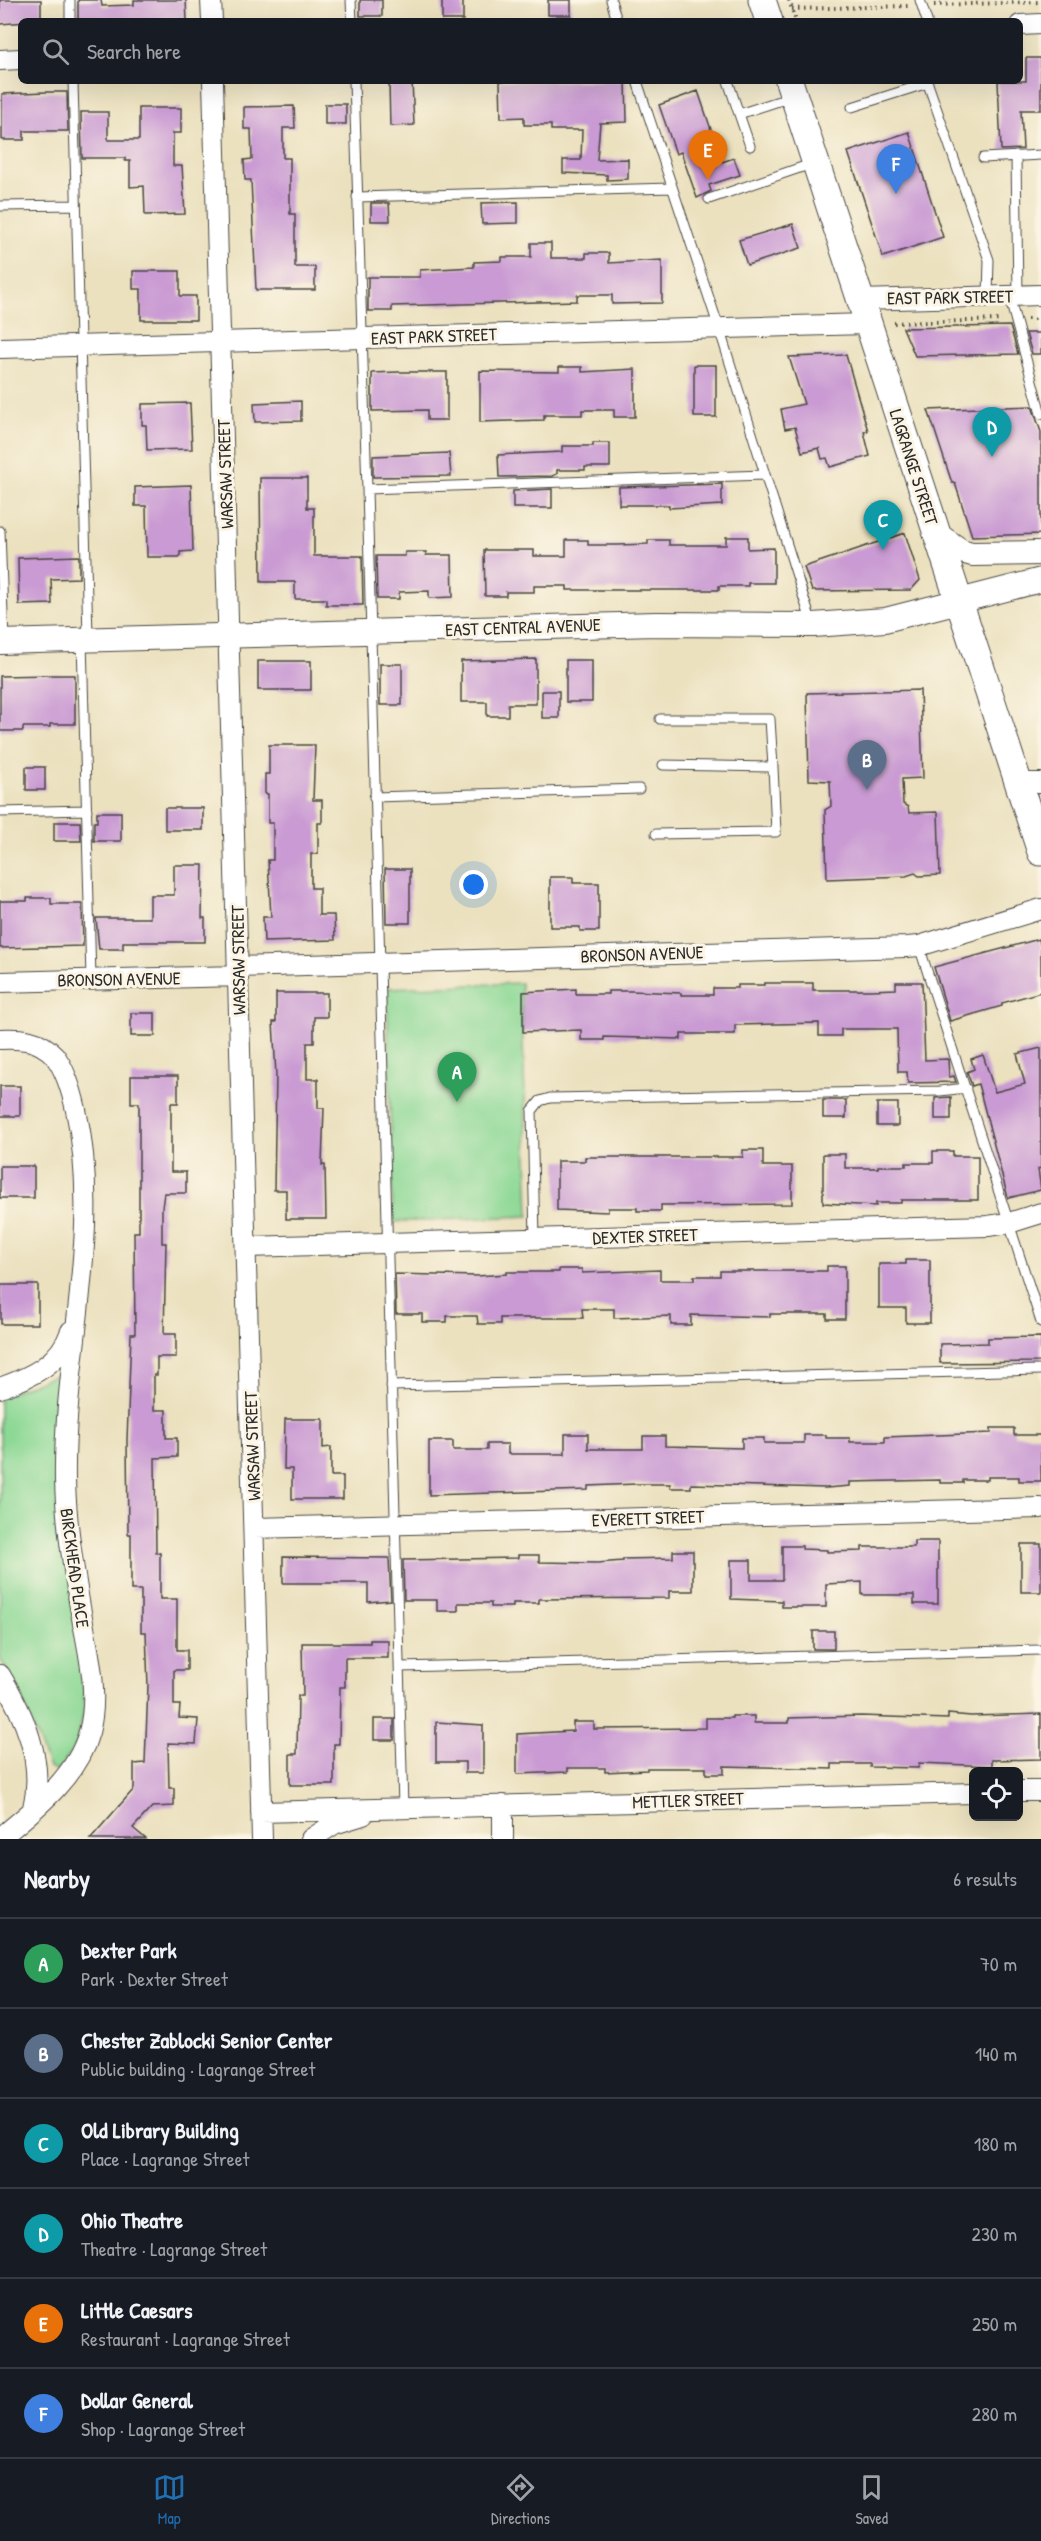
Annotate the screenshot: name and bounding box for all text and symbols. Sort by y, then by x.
search box [18,18,1023,84]
icon: search [39,35,72,68]
text: Search here [87,36,181,66]
pin: E [688,130,728,180]
pin: F [876,144,916,194]
street label: EAST PARK STREET [887,283,1014,311]
street label: EAST PARK STREET [371,321,498,351]
street label: LAGRANGE STREET [883,406,945,529]
pin: D [972,408,1012,457]
street label: WARSAW STREET [211,418,239,529]
pin: C [864,500,902,550]
street label: EAST CENTRAL AVENUE [445,612,601,642]
pin: B [848,740,886,790]
your location [459,870,488,899]
street label: WARSAW STREET [225,904,251,1015]
street label: BRONSON AVENUE [580,939,704,969]
street label: BRONSON AVENUE [57,965,181,993]
pin: A [438,1052,476,1102]
street label: DEXTER STREET [592,1222,699,1250]
street label: WARSAW STREET [238,1390,266,1501]
street label: EVERETT STREET [591,1504,705,1532]
street label: BIRCKHEAD PLACE [54,1507,96,1630]
map controls [969,1767,1023,1821]
button: locate [969,1767,1023,1821]
street label: METTLER STREET [632,1786,745,1814]
text: Nearby [24,1861,90,1896]
text: 6 results [953,1865,1017,1892]
text: Dexter Park [81,1935,177,1965]
text: A [39,1950,48,1977]
text: 70 m [980,1950,1017,1977]
text: Park · Dexter Street [81,1965,228,1992]
text: Chester Zablocki Senior Center [81,2025,332,2055]
text: B [38,2040,49,2067]
text: 140 m [975,2040,1017,2067]
text: Public building · Lagrange Street [81,2055,315,2082]
text: Old Library Building [81,2115,239,2145]
text: C [38,2130,49,2157]
text: 180 m [974,2130,1017,2157]
text: Place · Lagrange Street [81,2145,249,2172]
text: Ohio Theatre [81,2205,183,2235]
text: D [39,2220,48,2247]
text: 230 m [972,2220,1017,2247]
text: Theatre · Lagrange Street [81,2235,267,2262]
text: Little Caesars [81,2295,192,2325]
text: E [39,2310,48,2337]
text: 250 m [972,2310,1017,2337]
text: Restaurant · Lagrange Street [81,2325,290,2352]
text: Dollar General [81,2385,193,2415]
text: F [40,2400,47,2427]
text: 280 m [972,2400,1017,2427]
text: Shop · Lagrange Street [81,2415,245,2442]
tab: Map [153,2471,186,2529]
tab: Directions [491,2471,550,2529]
tab: Saved [855,2471,888,2529]

